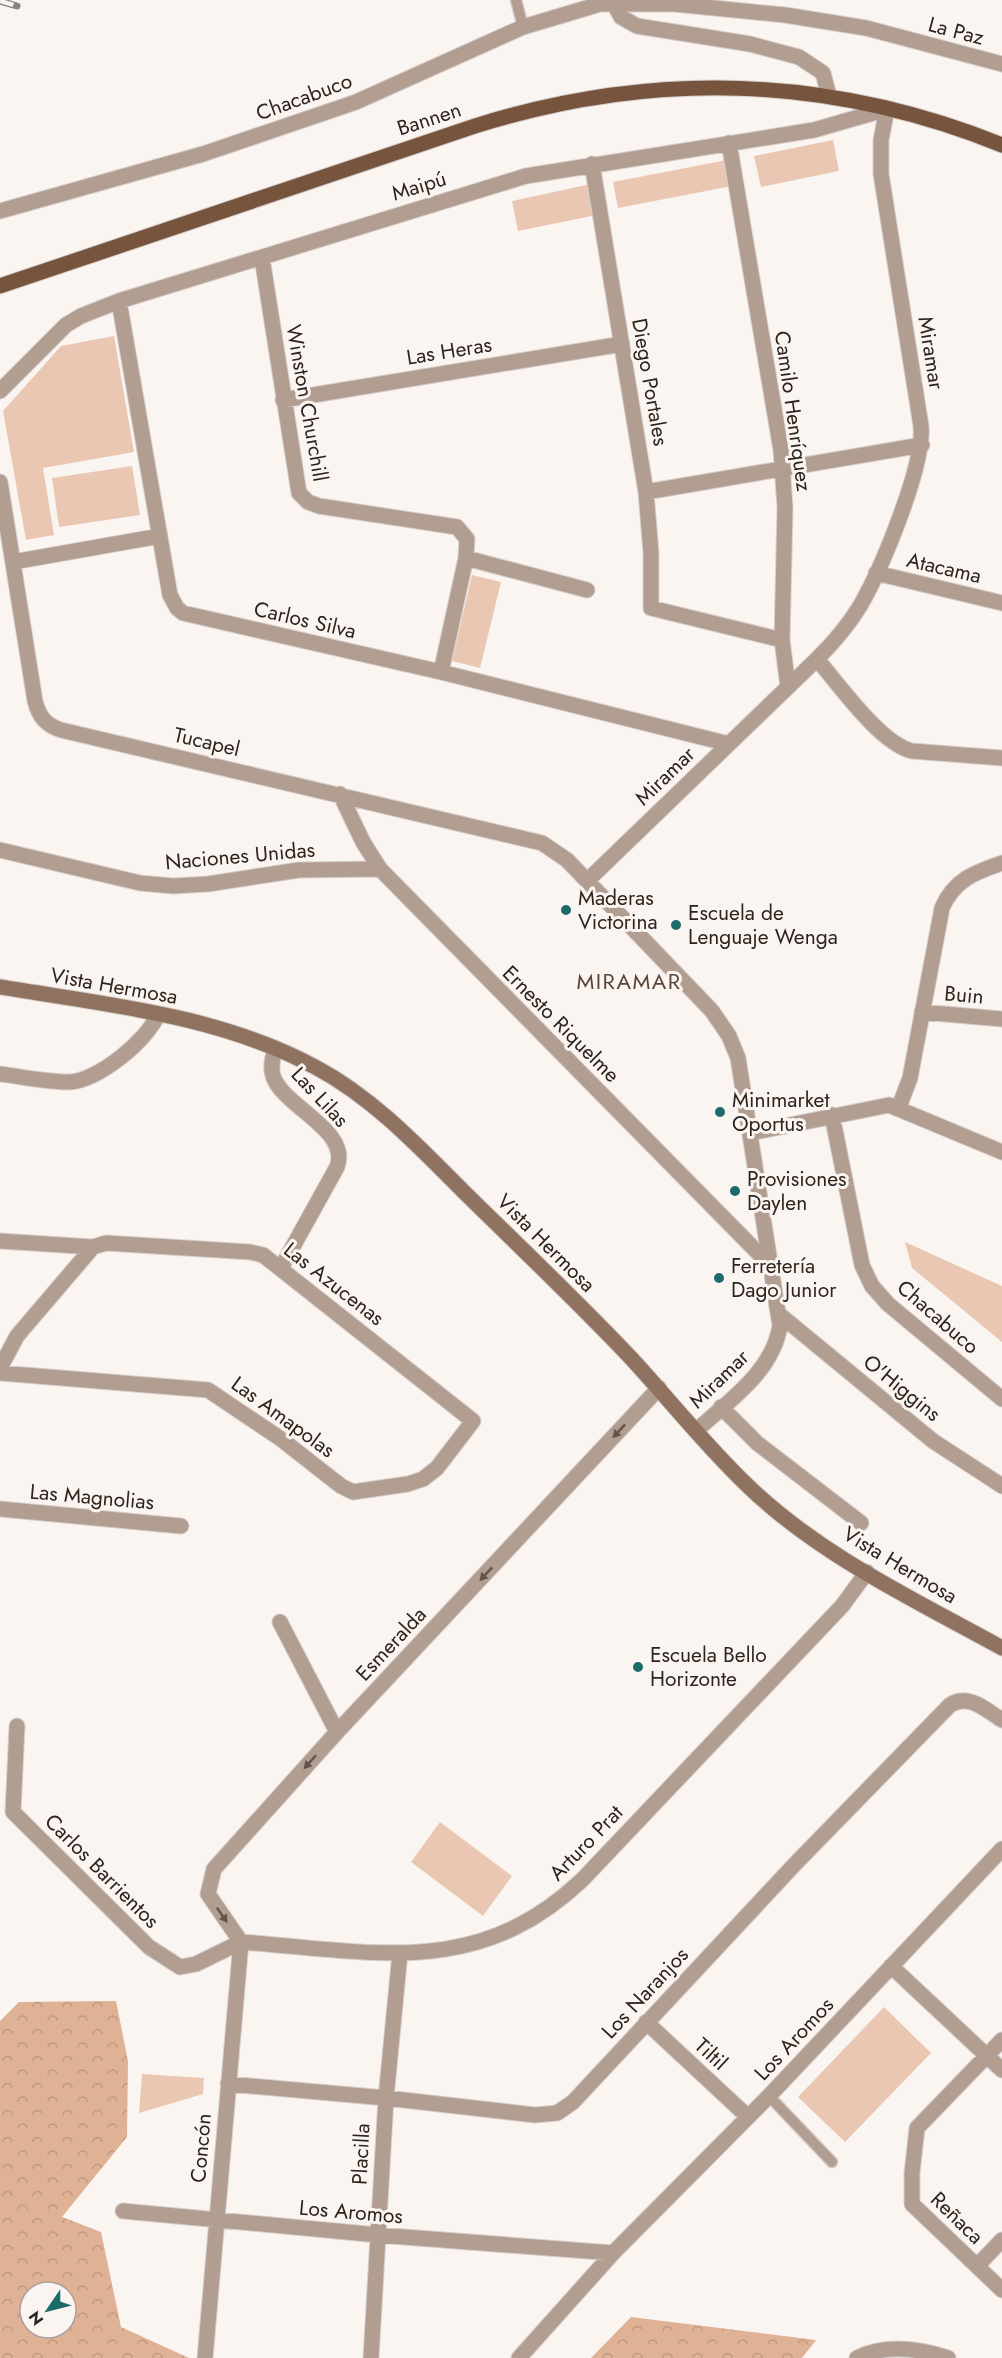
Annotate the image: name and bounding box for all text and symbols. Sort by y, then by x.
street label: La Paz [925,9,987,53]
street label: Chacabuco [252,66,356,128]
street label: Bannen [393,95,465,143]
street label: Maipú [388,164,450,208]
street label: Miramar [910,314,952,392]
street label: Diego Portales [624,316,676,448]
street label: Winston Churchill [278,322,336,484]
street label: Las Heras [404,329,494,373]
street label: Camilo Henríquez [767,329,819,493]
street label: Atacama [904,545,984,591]
street label: Carlos Silva [251,594,359,646]
street label: Tucapel [171,720,243,764]
street label: Miramar [628,739,702,812]
street label: Naciones Unidas [164,835,316,877]
place label: Maderas Victorina [578,883,658,937]
place label: Escuela de Lenguaje Wenga [688,898,838,952]
marker: Maderas Victorina [559,903,573,917]
marker: Escuela de Lenguaje Wenga [669,918,683,932]
street label: Ernesto Riquelme [496,959,627,1090]
street label: Vista Hermosa [48,960,180,1012]
district label: MIRAMAR [576,965,682,997]
street label: Buin [943,978,985,1012]
street label: Las Lilas [284,1060,356,1134]
place label: Minimarket Oportus [732,1085,829,1139]
marker: Minimarket Oportus [713,1105,727,1119]
place label: Provisiones Daylen [747,1164,847,1218]
marker: Provisiones Daylen [728,1184,742,1198]
street label: Vista Hermosa [490,1187,602,1299]
street label: Las Azucenas [277,1235,391,1333]
place label: Ferretería Dago Junior [731,1251,837,1305]
marker: Ferretería Dago Junior [712,1271,726,1285]
street label: Chacabuco [890,1273,986,1361]
street label: Miramar [682,1342,756,1415]
street label: O'Higgins [857,1347,947,1429]
street label: Las Amapolas [225,1369,341,1465]
one-way arrow [613,1423,626,1438]
street label: Las Magnolias [29,1477,155,1517]
street label: Vista Hermosa [837,1519,963,1611]
one-way arrow [480,1566,494,1580]
street label: Esmeralda [349,1600,433,1688]
place label: Escuela Bello Horizonte [650,1640,767,1694]
marker: Escuela Bello Horizonte [631,1660,645,1674]
one-way arrow [304,1754,317,1769]
street label: Arturo Prat [542,1798,630,1888]
street label: Carlos Barrientos [38,1807,166,1935]
one-way arrow [216,1907,227,1923]
street label: Los Naranjos [595,1941,695,2045]
street label: Los Aromos [747,1991,841,2087]
street label: Tiltil [688,2031,734,2077]
street label: Concón [183,2112,219,2184]
street label: Placilla [344,2122,378,2186]
street label: Reñaca [924,2185,990,2251]
street label: Los Aromos [298,2193,404,2231]
north arrow [18,2280,78,2340]
text: N [23,2307,49,2330]

